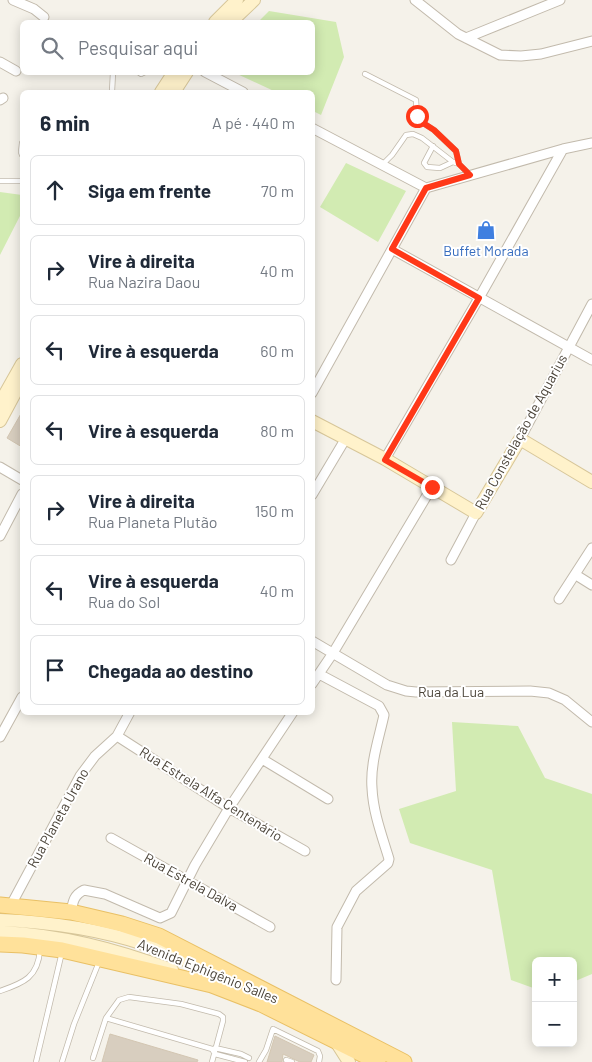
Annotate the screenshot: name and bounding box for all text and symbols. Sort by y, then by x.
search box [20,20,315,75]
icon: search [38,34,66,62]
text: Pesquisar aqui [78,36,198,59]
route start [406,105,429,128]
text: 6 min [40,110,90,135]
text: A pé · 440 m [212,113,295,132]
icon: ahead [41,176,69,204]
text: Siga em frente [88,179,211,202]
text: 70 m [261,181,294,200]
shop icon: Buffet Morada [475,219,497,241]
place label: Buffet Morada [443,242,529,259]
text: Vire à direita [88,249,195,272]
icon: right [41,256,69,284]
text: 40 m [260,261,294,280]
text: Rua Nazira Daou [88,272,200,291]
icon: left [41,336,69,364]
text: Vire à esquerda [88,339,219,362]
text: 60 m [260,341,294,360]
street label: Rua Constelação de Aquarius [471,351,571,513]
icon: left [41,416,69,444]
text: Vire à esquerda [88,419,219,442]
text: 80 m [260,421,294,440]
route end [421,476,444,499]
text: Vire à direita [88,489,195,512]
icon: right [41,496,69,524]
text: 150 m [255,501,294,520]
text: Rua Planeta Plutão [88,512,218,531]
text: Vire à esquerda [88,569,219,592]
icon: left [41,576,69,604]
text: 40 m [260,581,294,600]
text: Rua do Sol [88,592,160,611]
icon: arrive [41,656,69,684]
text: Chegada ao destino [88,659,253,682]
street label: Rua da Lua [418,683,484,700]
street label: Rua Estrela Alfa Centenário [137,743,286,845]
street label: Rua Planeta Urano [23,765,92,870]
street label: Rua Estrela Dalva [141,849,241,914]
street label: Avenida Ephigênio Salles [135,935,281,1007]
map controls [532,957,577,1047]
button: + [532,957,577,1002]
button: − [532,1002,577,1047]

